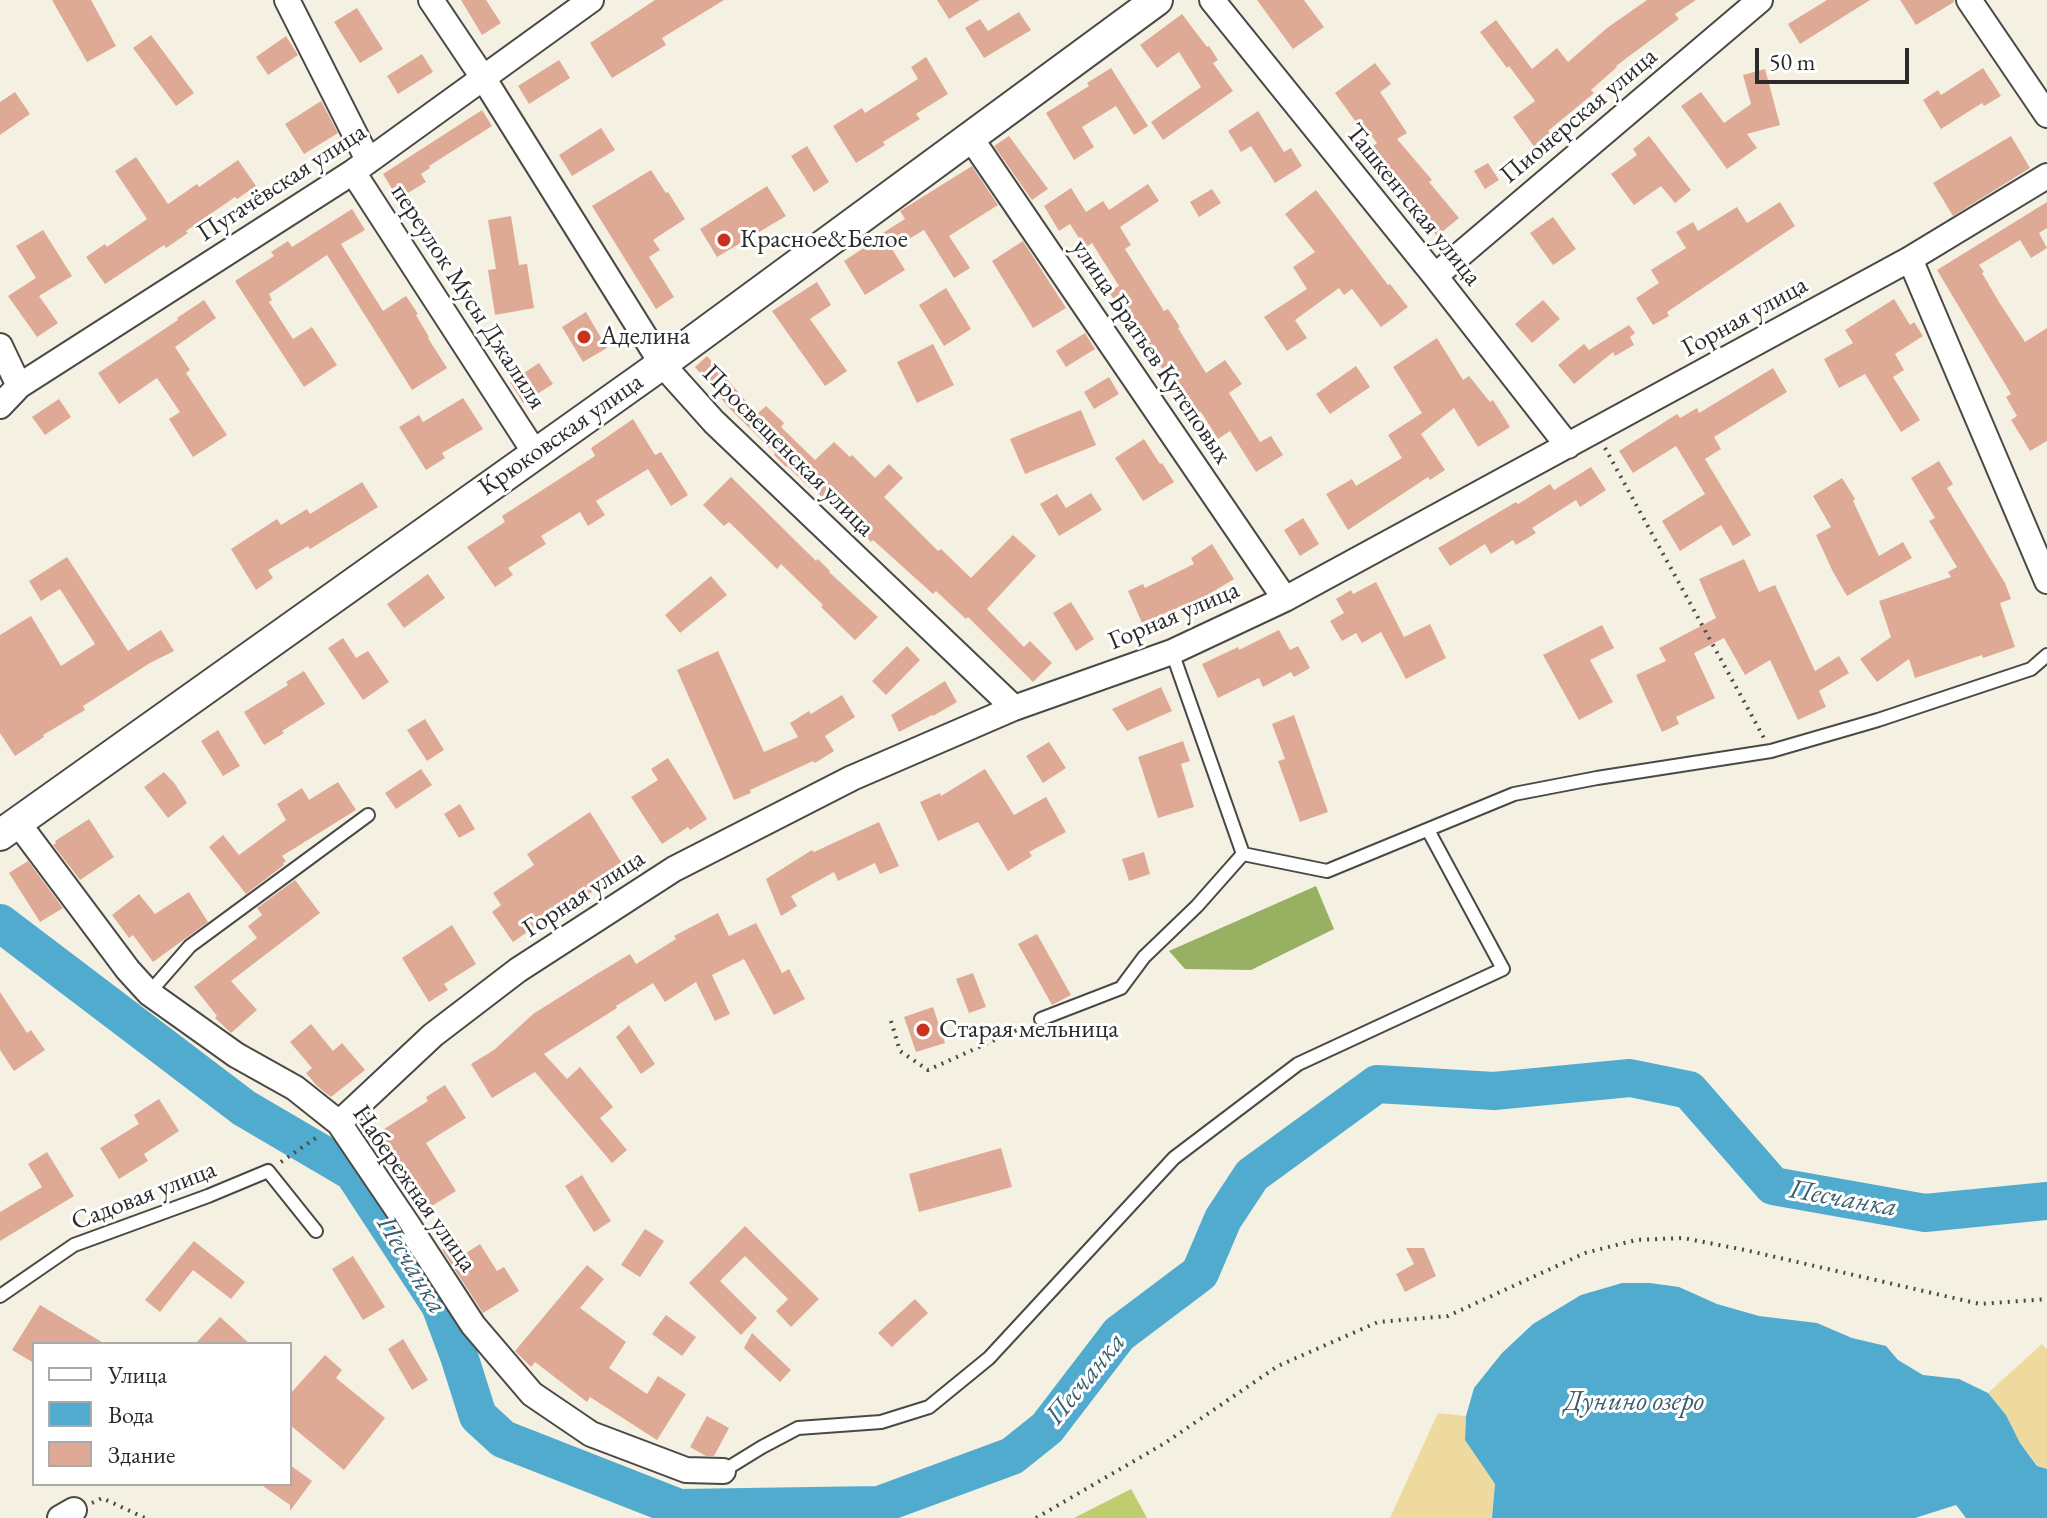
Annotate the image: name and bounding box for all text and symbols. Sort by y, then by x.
scale bar [1759,32,1913,82]
street label: Пионерская улица [1494,41,1664,191]
text: 50 m [1769,46,1816,77]
street label: Пугачёвская улица [192,117,372,249]
street label: Ташкентская улица [1338,118,1488,292]
street label: переулок Мусы Джалиля [384,179,552,415]
place label: Красное&Белое [740,224,908,256]
marker: Красное&Белое [715,231,733,249]
street label: улица Братьев Кутеповых [1064,234,1238,470]
street label: Горная улица [1677,270,1813,364]
place label: Аделина [600,321,690,353]
marker: Аделина [575,328,593,346]
street label: Просвещенская улица [695,358,881,544]
street label: Крюковская улица [473,367,649,503]
street label: Горная улица [1104,575,1244,657]
street label: Горная улица [517,843,651,945]
place label: Старая мельница [939,1014,1119,1046]
marker: Старая мельница [914,1021,932,1039]
street label: Набережная улица [345,1100,483,1278]
street label: Садовая улица [67,1154,221,1238]
water label: Песчанка [1787,1173,1899,1225]
water label: Песчанка [369,1210,453,1320]
water label: Песчанка [1039,1326,1133,1432]
legend [32,1342,292,1486]
text: Улица [108,1359,167,1390]
water label: Дунино озеро [1564,1385,1704,1419]
text: Вода [108,1399,154,1430]
text: Здание [108,1439,175,1470]

